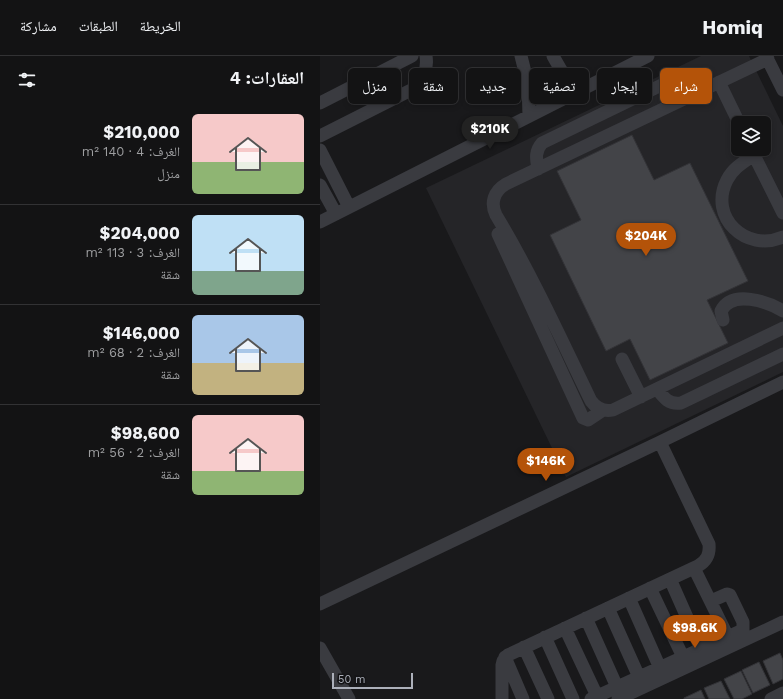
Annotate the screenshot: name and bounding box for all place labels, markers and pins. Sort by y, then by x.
pin: $210K [462,116,518,150]
pin: $204K [618,223,674,257]
pin: $146K [518,448,574,482]
pin: $98.6K [662,615,728,649]

